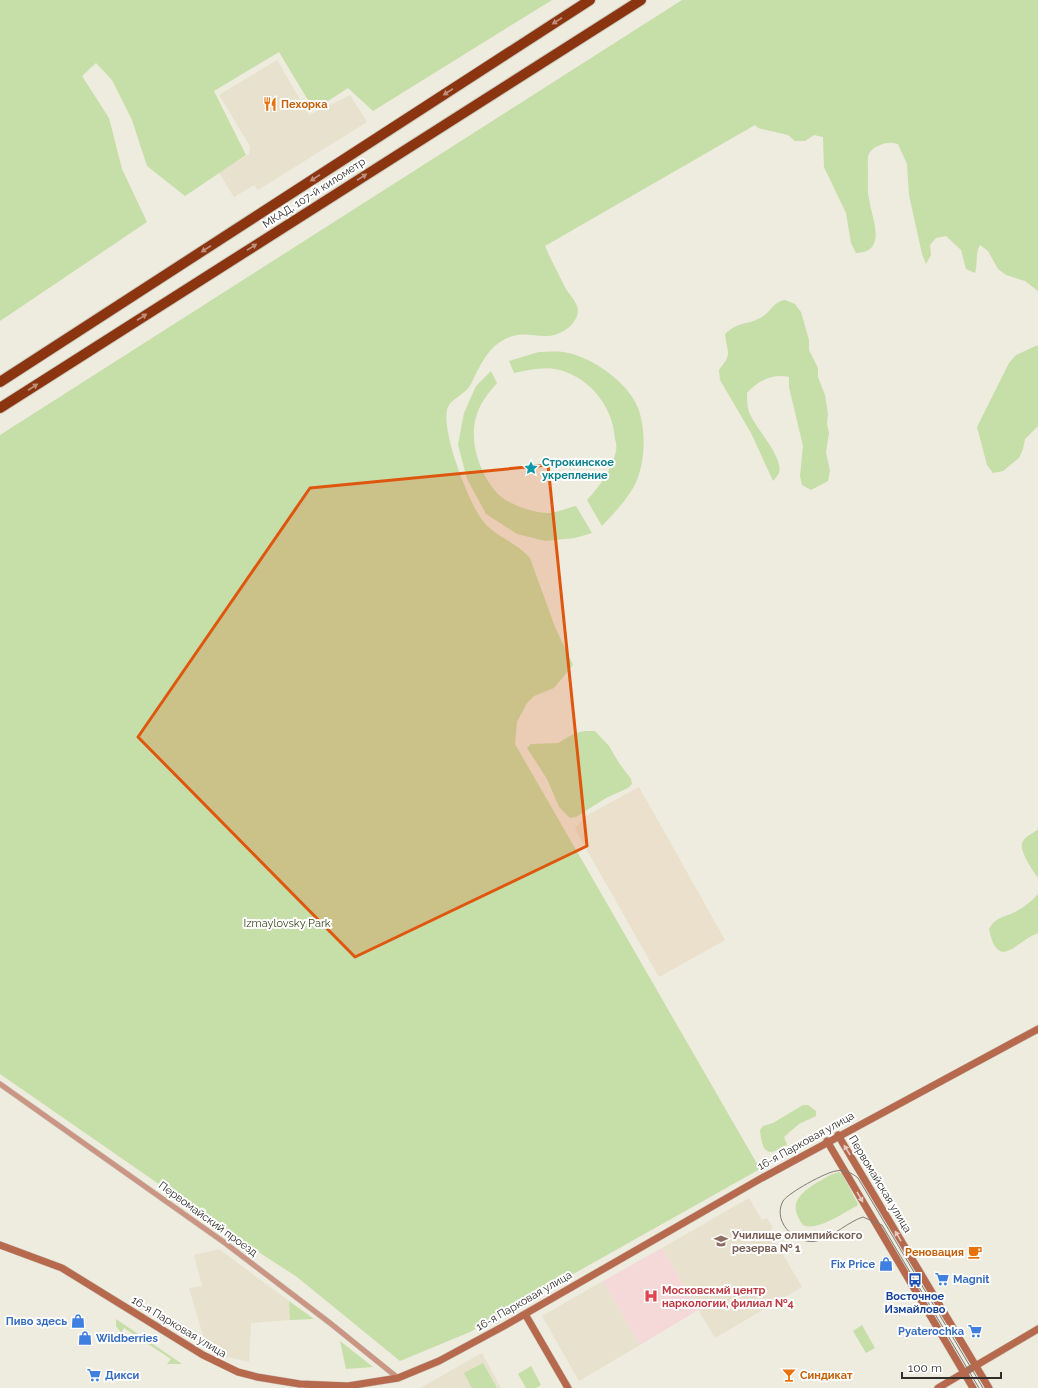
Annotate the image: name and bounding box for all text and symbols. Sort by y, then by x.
one-way arrow [551,18,563,25]
one-way arrow [443,88,453,96]
restaurant icon: Пехорка [262,96,278,112]
place label: Пехорка [281,98,328,111]
street label: МКАД, 107-й километр [260,155,368,231]
one-way arrow [357,173,367,181]
one-way arrow [310,174,320,182]
one-way arrow [247,243,257,251]
one-way arrow [201,245,211,253]
one-way arrow [137,313,148,321]
one-way arrow [28,383,38,391]
place label: Строкинское укрепление [542,456,614,482]
place icon: Строкинское укрепление [523,460,539,476]
park label: Izmaylovsky Park [243,917,331,930]
street label: 16-я Парковая улица [755,1109,857,1173]
street label: Первомайская улица [846,1133,914,1235]
one-way arrow [843,1144,850,1156]
street label: Первомайский проезд [156,1179,260,1260]
one-way arrow [856,1191,863,1203]
place label: Училище олимпийского резерва № 1 [731,1229,863,1255]
one-way arrow [895,1230,902,1242]
school or university icon: Училище олимпийского резерва № 1 [713,1233,729,1249]
cafe icon: Реновация [967,1244,983,1260]
place label: Реновация [905,1246,964,1259]
shop icon: Fix Price [878,1256,894,1272]
place label: Fix Price [831,1258,875,1271]
street label: 16-я Парковая улица [474,1268,574,1334]
supermarket icon: Magnit [934,1271,950,1287]
bus stop icon: Восточное Измайлово [907,1272,923,1288]
place label: Magnit [953,1273,990,1286]
place label: Московскмй центр наркологии, филиал №4 [662,1284,794,1310]
hospital icon: Московскмй центр наркологии, филиал №4 [643,1288,659,1304]
place label: Восточное Измайлово [884,1290,946,1316]
street label: 16-я Парковая улица [129,1294,229,1360]
shop icon: Пиво здесь [70,1313,86,1329]
place label: Пиво здесь [6,1315,67,1328]
supermarket icon: Pyaterochka [967,1323,983,1339]
place label: Pyaterochka [898,1325,964,1338]
shop icon: Wildberries [77,1330,93,1346]
place label: Wildberries [96,1332,158,1345]
scale bar [902,1354,1001,1380]
text: 100 m [908,1361,942,1375]
supermarket icon: Дикси [86,1367,102,1383]
bar icon: Синдикат [781,1367,797,1383]
place label: Дикси [105,1369,140,1382]
place label: Синдикат [800,1369,853,1382]

